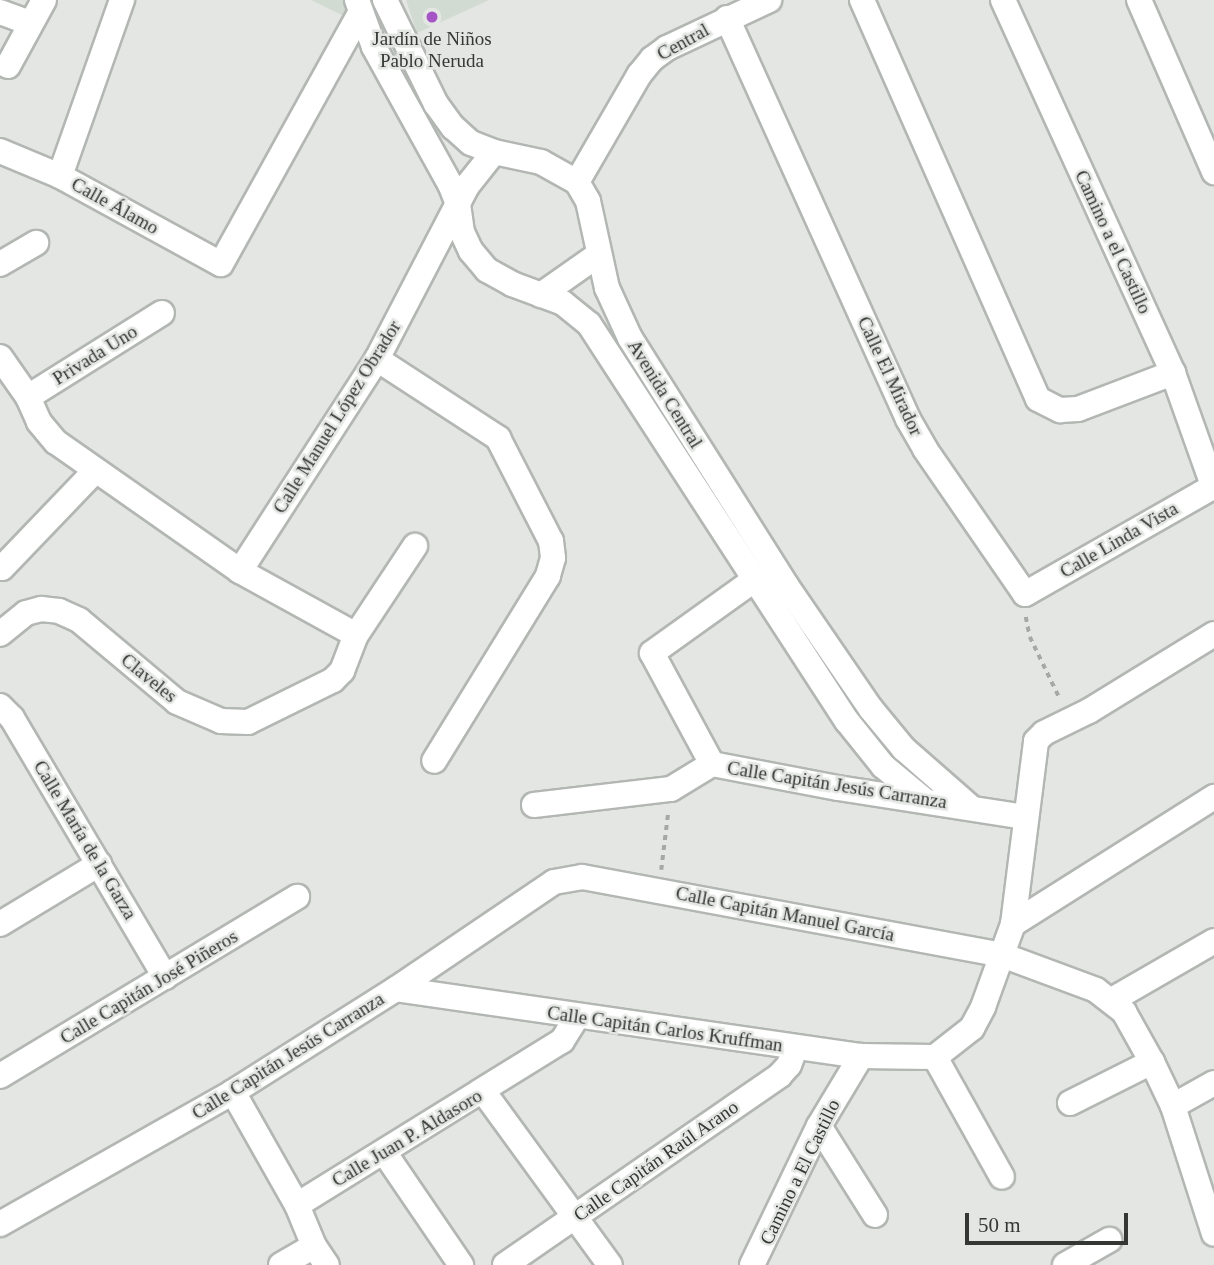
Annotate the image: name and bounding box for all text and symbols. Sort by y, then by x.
marker: Jardín de Niños Pablo Neruda [424,9,440,25]
street label: Central [653,18,713,66]
place label: Jardín de Niños Pablo Neruda [372,28,492,72]
street label: Camino a el Castillo [1070,167,1156,317]
street label: Calle Álamo [67,173,163,239]
street label: Calle El Mirador [852,313,928,439]
street label: Calle Manuel López Obrador [268,316,406,518]
street label: Privada Uno [48,320,142,390]
street label: Avenida Central [623,336,707,452]
street label: Calle Linda Vista [1056,497,1182,583]
street label: Claveles [116,649,182,707]
street label: Calle María de la Garza [29,756,141,924]
street label: Calle Capitán Jesús Carranza [726,756,948,814]
street label: Calle Capitán Manuel García [674,882,896,946]
street label: Calle Capitán José Piñeros [56,925,242,1049]
street label: Calle Capitán Jesús Carranza [188,987,388,1125]
street label: Calle Capitán Carlos Kruffman [546,1001,784,1057]
street label: Calle Juan P. Aldasoro [327,1084,487,1192]
street label: Calle Capitán Raúl Arano [569,1095,743,1227]
street label: Camino a El Castillo [755,1096,845,1248]
scale bar [969,1198,1132,1242]
text: 50 m [978,1213,1021,1237]

